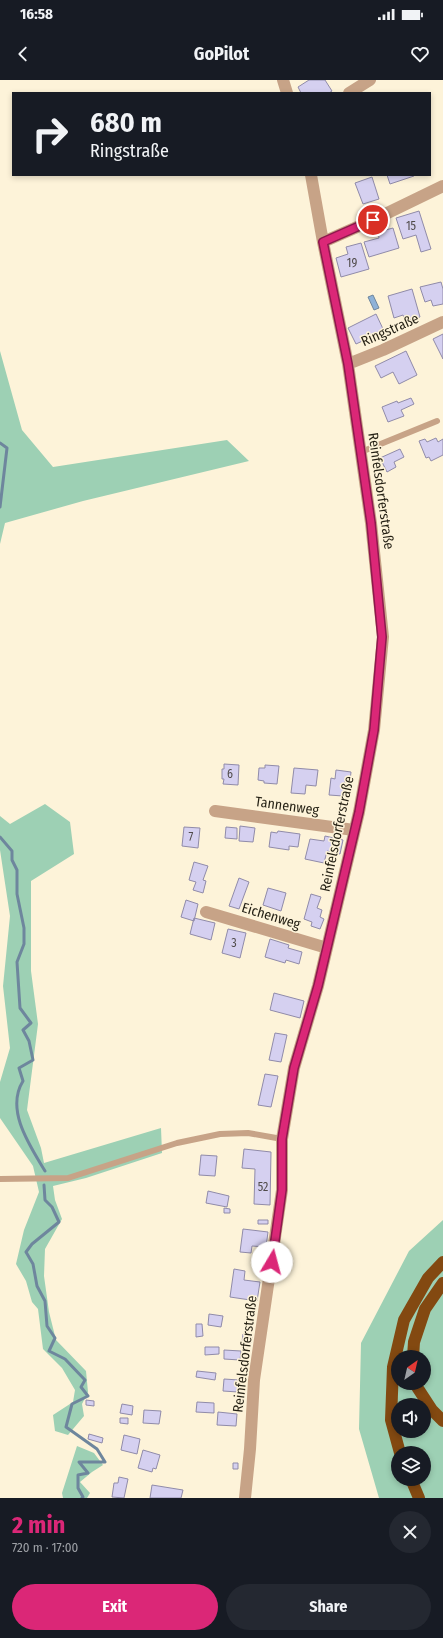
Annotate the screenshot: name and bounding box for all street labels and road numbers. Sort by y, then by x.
street label: Ringstraße [359,310,422,350]
street label: Reinfelsdorferstraße [364,432,398,551]
street label: Reinfelsdorferstraße [316,775,358,893]
street label: Tannenweg [254,793,320,819]
street label: Eichenweg [240,899,303,933]
street label: Reinfelsdorferstraße [229,1294,261,1413]

